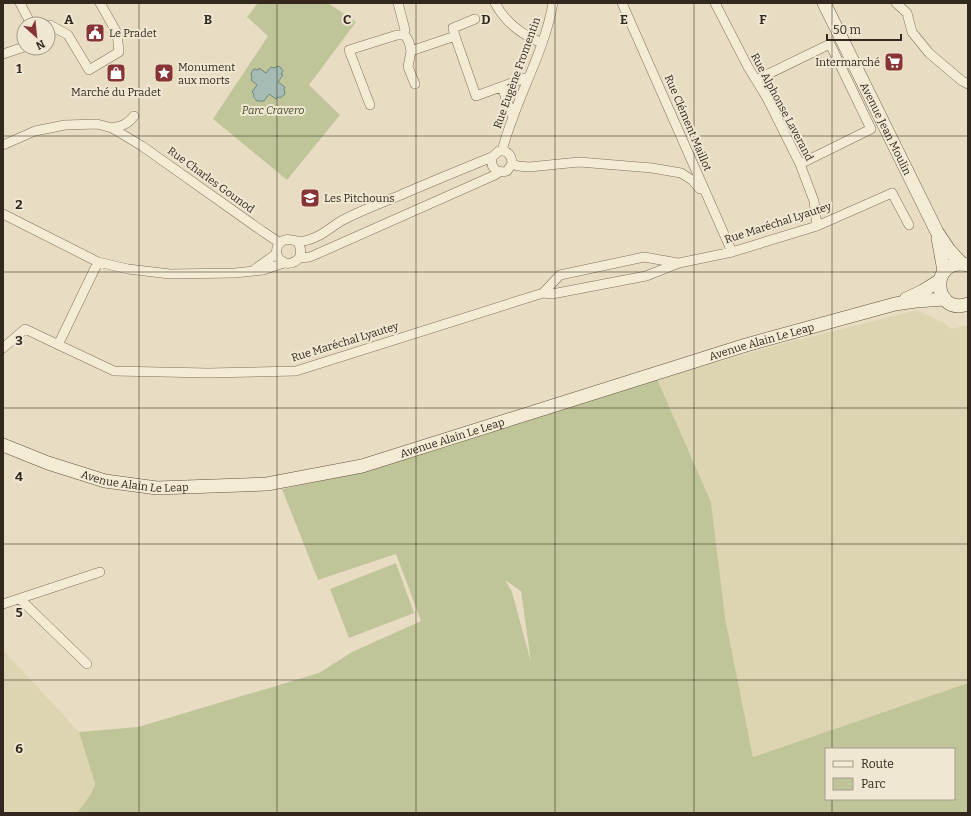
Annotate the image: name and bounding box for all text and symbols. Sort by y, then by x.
text: A [64,12,74,27]
text: B [204,12,212,27]
text: C [343,12,351,27]
text: D [481,12,491,27]
text: E [620,12,628,27]
text: F [759,12,767,27]
north arrow [16,16,56,56]
street label: Rue Eugène Fromentin [491,16,543,130]
scale bar [827,16,901,42]
public building icon: Le Pradet [84,22,106,44]
text: 50 m [833,23,862,37]
place label: Le Pradet [109,27,157,40]
text: N [33,37,47,52]
street label: Rue Alphonse Laverand [748,51,816,164]
supermarket icon: Intermarché [883,51,905,73]
place label: Intermarché [815,56,880,69]
text: 1 [16,61,22,76]
place label: Monument aux morts [178,61,235,87]
shop icon: Marché du Pradet [105,62,127,84]
place icon: Monument aux morts [153,62,175,84]
street label: Rue Clément Maillot [662,73,714,173]
street label: Avenue Jean Moulin [858,80,914,177]
place label: Marché du Pradet [71,86,161,99]
park label: Parc Cravero [242,104,304,117]
street label: Rue Charles Gounod [165,144,257,216]
school or university icon: Les Pitchouns [299,187,321,209]
place label: Les Pitchouns [324,192,395,205]
text: 2 [15,197,23,212]
street label: Rue Maréchal Lyautey [723,200,833,246]
street label: Rue Maréchal Lyautey [290,319,400,365]
street label: Avenue Alain Le Leap [707,320,816,363]
text: 3 [15,333,23,348]
street label: Avenue Alain Le Leap [398,415,506,460]
street label: Avenue Alain Le Leap [80,467,189,495]
text: 4 [15,469,23,484]
text: 5 [15,605,23,620]
text: 6 [15,741,23,756]
legend [825,748,955,800]
text: Route [861,757,894,771]
text: Parc [861,777,886,791]

